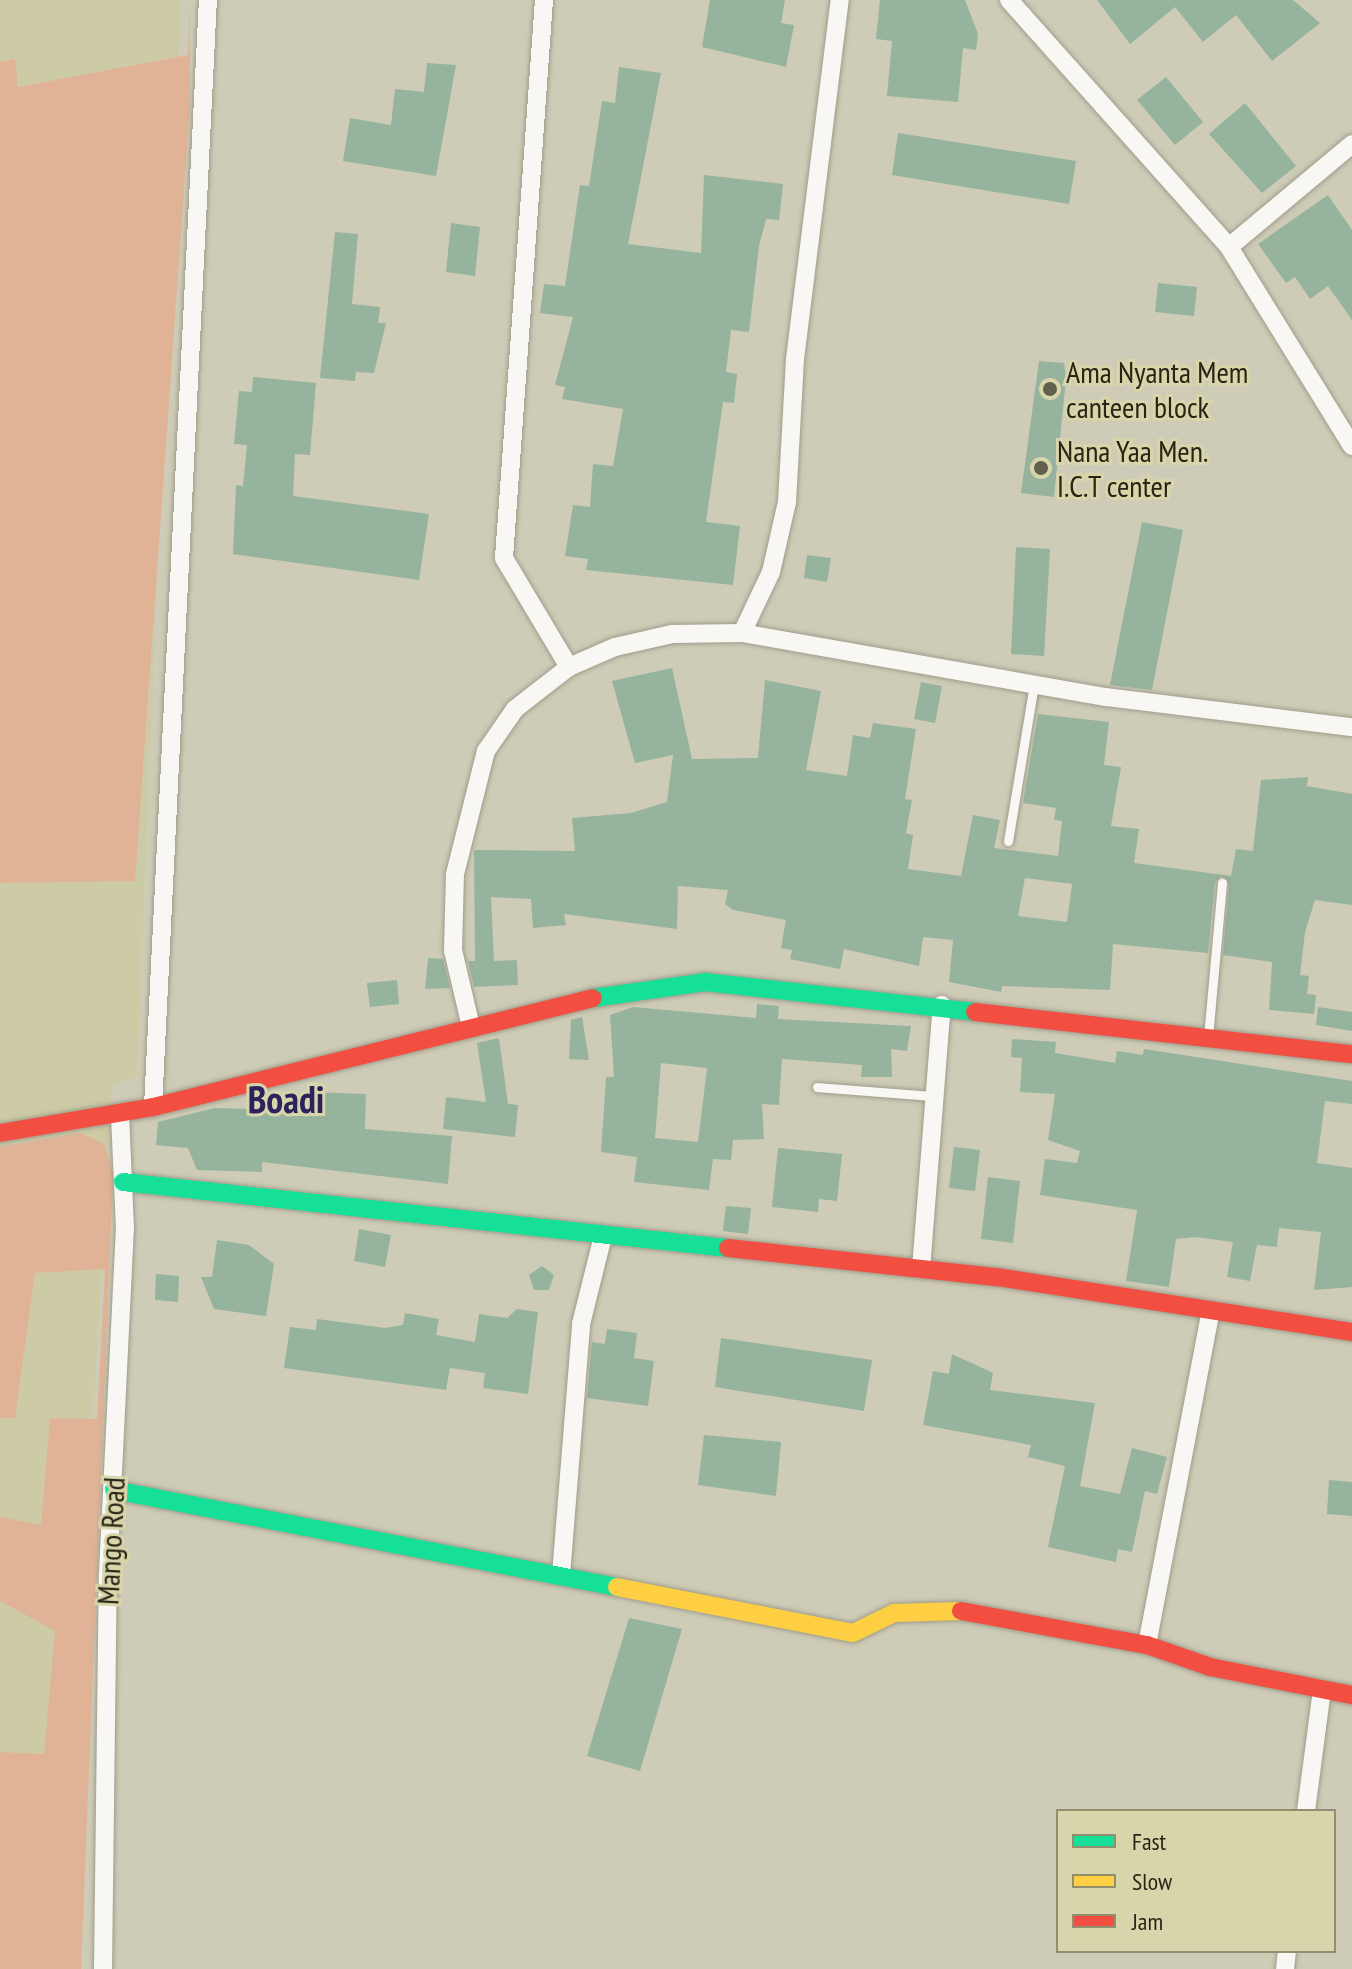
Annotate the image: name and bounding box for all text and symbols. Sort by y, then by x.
place label: Ama Nyanta Mem canteen block [1066,354,1248,424]
marker: Ama Nyanta Mem canteen block [1041,380,1059,398]
place label: Nana Yaa Men. I.C.T center [1057,433,1209,504]
marker: Nana Yaa Men. I.C.T center [1032,459,1050,477]
district label: Boadi [248,1076,324,1122]
street label: Mango Road [90,1476,132,1606]
legend [1056,1809,1336,1953]
text: Fast [1132,1826,1166,1857]
text: Slow [1132,1866,1172,1897]
text: Jam [1132,1906,1163,1937]

